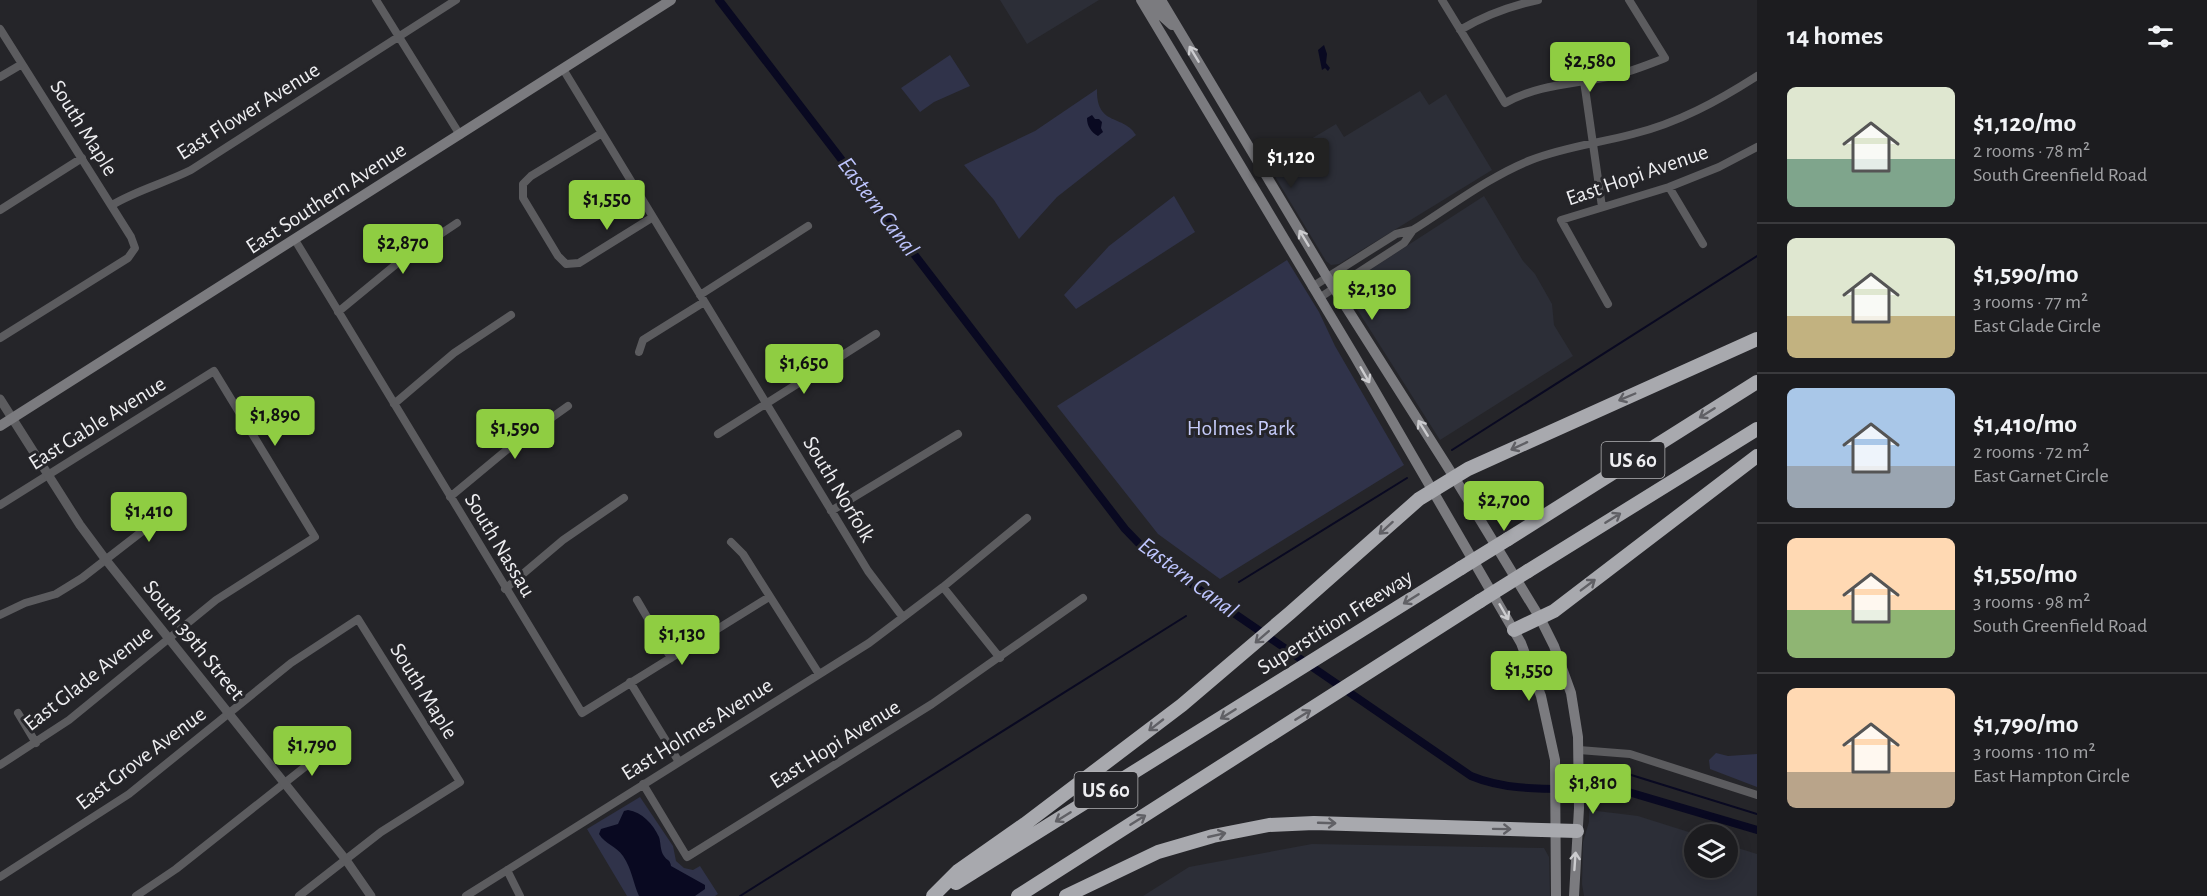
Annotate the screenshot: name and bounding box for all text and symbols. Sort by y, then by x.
icon: filters [2144,20,2177,53]
text: 14 homes [1787,23,1883,49]
pin: $2,580 [1541,42,1639,93]
one-way arrow [1187,46,1199,63]
text: $2,580 [1564,51,1616,71]
street label: East Flower Avenue [173,58,323,164]
street label: South Maple [46,76,122,180]
text: $1,120/mo [1973,110,2076,136]
icon: home [1835,111,1907,183]
street label: East Southern Avenue [242,138,410,258]
pin: $1,120 [1242,138,1340,189]
street label: East Hopi Avenue [1563,140,1711,210]
text: 2 rooms · 78 m² [1973,141,2090,161]
text: $1,120 [1267,147,1315,167]
water label: Eastern Canal [833,153,923,261]
text: South Greenfield Road [1973,165,2147,185]
pin: $1,550 [558,180,656,231]
text: $1,550 [583,189,631,209]
pin: $2,870 [354,224,452,275]
one-way arrow [1297,230,1309,247]
text: $2,870 [377,233,429,253]
text: $1,590/mo [1973,261,2079,287]
icon: home [1835,262,1907,334]
pin: $2,130 [1323,270,1421,321]
text: $2,130 [1347,279,1397,299]
text: 3 rooms · 77 m² [1973,292,2088,312]
text: East Glade Circle [1973,316,2101,336]
pin: $1,650 [755,344,853,395]
text: $1,650 [779,353,829,373]
one-way arrow [1359,366,1371,383]
street label: East Gable Avenue [25,372,169,474]
one-way arrow [1618,392,1637,403]
pin: $1,890 [226,396,324,447]
text: $1,890 [250,405,300,425]
one-way arrow [1699,407,1716,420]
pin: $1,590 [466,409,564,460]
text: $1,410/mo [1973,411,2077,437]
icon: home [1835,412,1907,484]
park label: Holmes Park [1187,417,1295,439]
text: $1,590 [490,418,540,438]
one-way arrow [1417,420,1429,437]
street label: South Norfolk [799,432,879,546]
one-way arrow [1510,440,1528,452]
road number: US 60 [1602,442,1664,478]
text: 2 rooms · 72 m² [1973,442,2090,462]
text: East Garnet Circle [1973,466,2109,486]
pin: $2,700 [1455,481,1553,532]
street label: South Nassau [461,489,539,601]
text: $2,700 [1478,490,1530,510]
pin: $1,410 [100,492,198,543]
text: $1,410 [125,501,173,521]
one-way arrow [1604,511,1621,523]
one-way arrow [1379,521,1394,535]
water label: Eastern Canal [1134,533,1242,623]
text: $1,550/mo [1973,561,2077,587]
icon: home [1835,562,1907,634]
street label: Superstition Freeway [1254,565,1417,679]
street label: South 39th Street [139,576,249,704]
one-way arrow [1580,579,1596,592]
text: 3 rooms · 98 m² [1973,592,2090,612]
one-way arrow [1403,594,1420,606]
one-way arrow [1499,604,1511,621]
pin: $1,130 [633,615,731,666]
text: South Greenfield Road [1973,616,2147,636]
street label: East Glade Avenue [19,621,157,735]
text: $1,130 [658,624,706,644]
one-way arrow [1254,631,1270,644]
street label: South Maple [386,639,462,743]
pin: $1,550 [1480,651,1578,702]
text: $1,550 [1505,660,1553,680]
street label: East Holmes Avenue [618,674,776,784]
street label: East Hopi Avenue [766,695,904,793]
street label: East Grove Avenue [72,702,210,814]
one-way arrow [1220,708,1237,720]
one-way arrow [1294,709,1311,721]
text: $1,790/mo [1973,711,2079,737]
icon: home [1835,712,1907,784]
one-way arrow [1148,719,1164,732]
pin: $1,790 [263,726,361,777]
text: $1,790 [287,735,337,755]
text: 3 rooms · 110 m² [1973,742,2096,762]
pin: $1,810 [1544,764,1642,815]
text: East Hampton Circle [1973,766,2130,786]
road number: US 60 [1074,772,1138,808]
text: $1,810 [1569,773,1617,793]
one-way arrow [1054,810,1071,823]
one-way arrow [1129,813,1146,825]
one-way arrow [1317,818,1337,829]
one-way arrow [1492,823,1512,834]
map controls [1684,824,1738,878]
button: layers [1684,824,1738,878]
one-way arrow [1206,829,1226,840]
one-way arrow [1570,851,1581,871]

